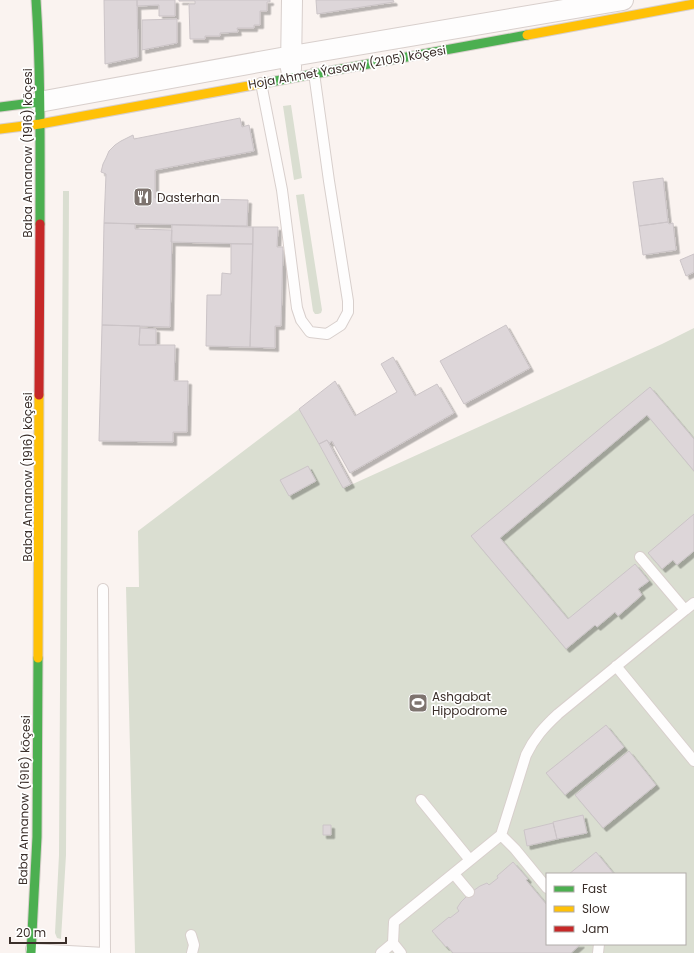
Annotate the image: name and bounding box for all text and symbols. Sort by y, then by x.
street label: Hoja Ahmet Ýasawy (2105) köçesi [247,41,447,93]
street label: Baba Annanow (1916) köçesi [19,68,36,238]
restaurant icon: Dasterhan [132,186,154,208]
place label: Dasterhan [157,189,220,206]
street label: Baba Annanow (1916) köçesi [19,392,36,562]
place label: Ashgabat Hippodrome [432,688,507,719]
sports icon: Ashgabat Hippodrome [407,692,429,714]
street label: Baba Annanow (1916) köçesi [14,715,34,885]
legend [546,873,686,945]
text: Fast [582,880,607,897]
text: Slow [582,900,610,917]
scale bar [10,919,66,945]
text: Jam [582,920,609,937]
text: 20 m [16,924,46,941]

